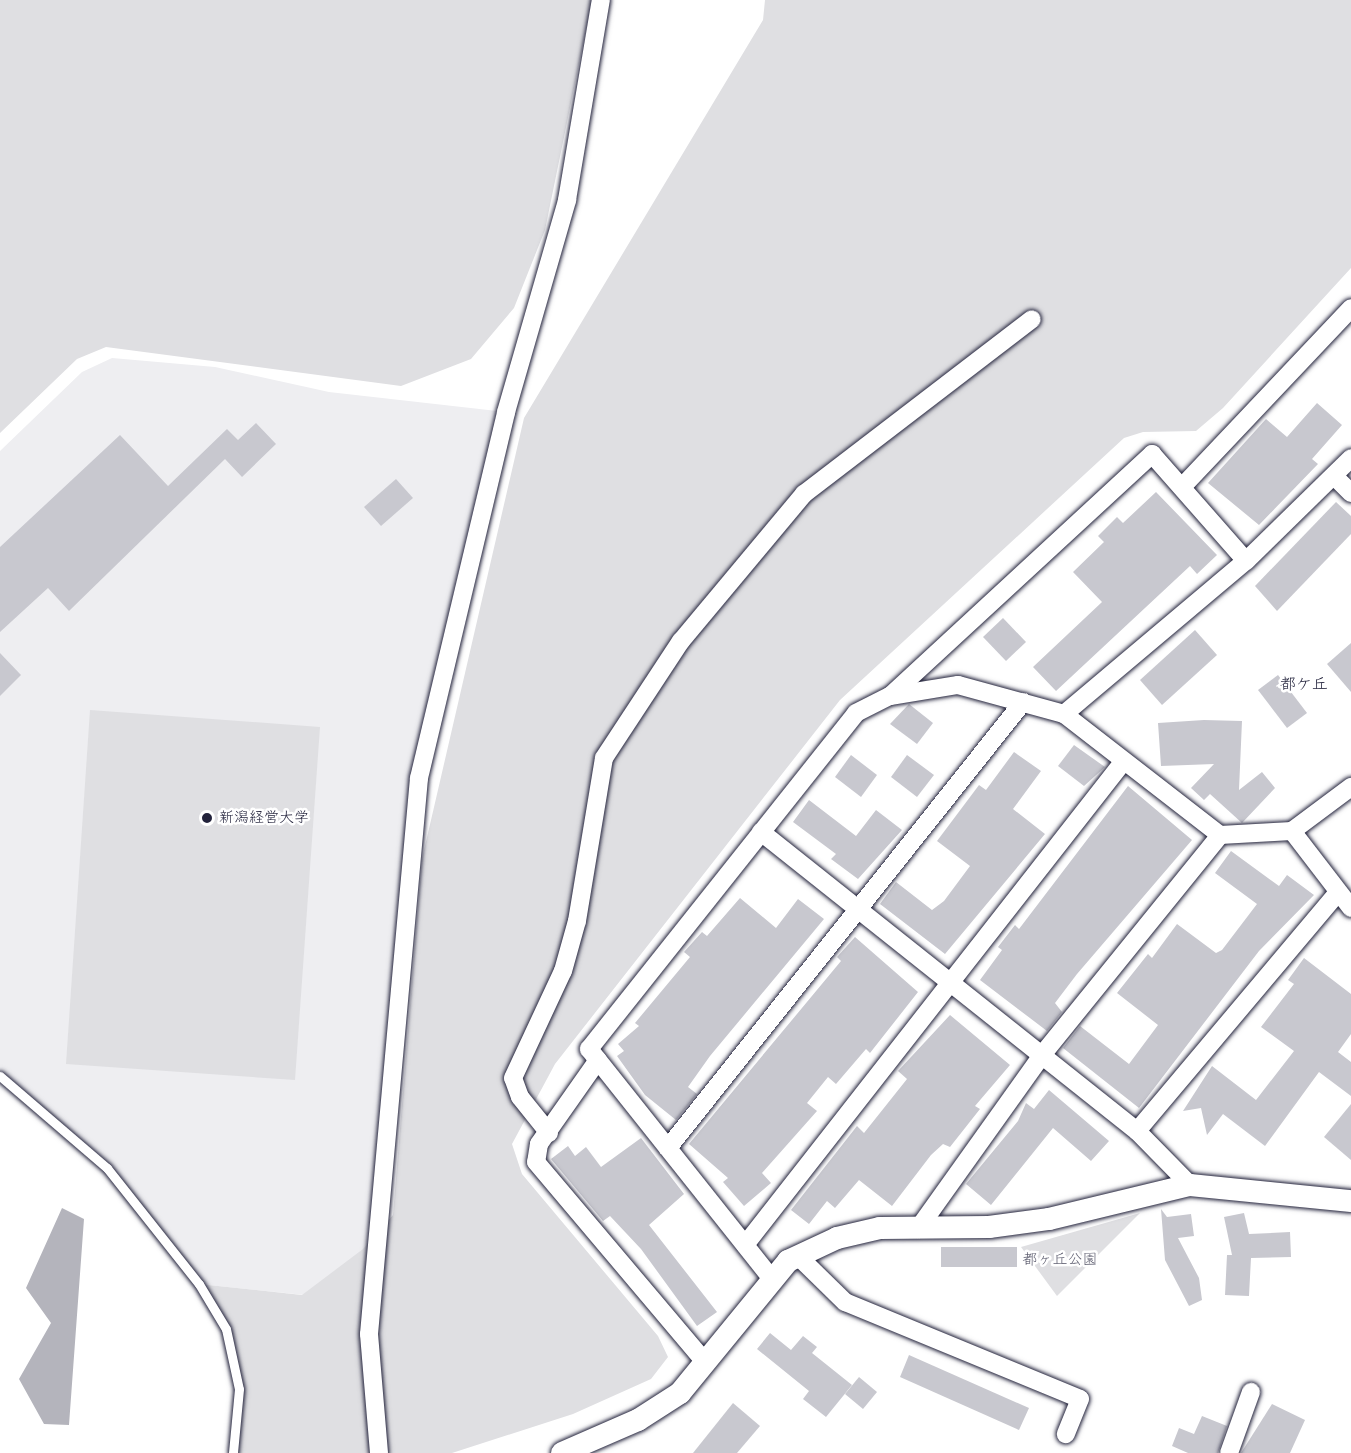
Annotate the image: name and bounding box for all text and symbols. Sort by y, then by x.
district label: 都ケ丘 [1280,674,1328,694]
place label: 新潟経営大学 [219,809,309,827]
marker: 新潟経営大学 [200,811,214,825]
park label: 都ヶ丘公園 [1023,1251,1097,1269]

